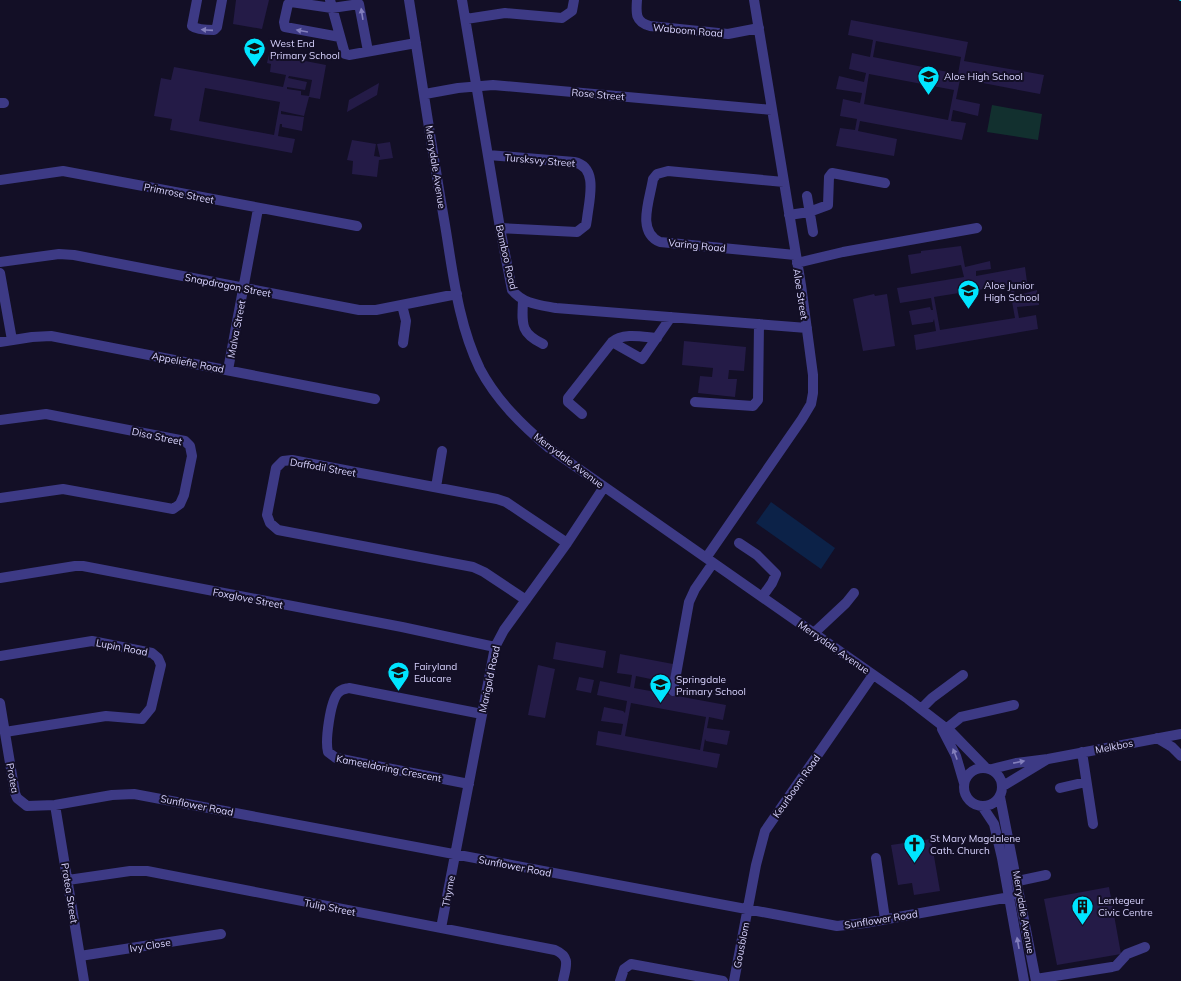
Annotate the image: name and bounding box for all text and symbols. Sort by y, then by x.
one-way arrow [359,8,365,20]
street label: Waboom Road [653,21,723,40]
one-way arrow [201,26,213,33]
one-way arrow [296,27,308,33]
school or university icon: West End Primary School [241,36,267,69]
place label: West End Primary School [270,37,340,62]
school or university icon: Aloe High School [915,63,941,96]
place label: Aloe High School [944,70,1023,83]
street label: Rose Street [571,86,626,103]
street label: Merrydale Avenue [423,125,449,210]
street label: Tursksvy Street [504,151,576,170]
street label: Primrose Street [143,180,216,207]
street label: Bamboo Road [493,223,520,291]
street label: Varing Road [668,236,726,255]
street label: Aloe Street [790,268,811,321]
street label: Snapdragon Street [184,271,273,300]
school or university icon: Aloe Junior High School [956,278,982,311]
place label: Aloe Junior High School [984,279,1039,304]
street label: Malva Street [225,299,249,359]
street label: Appeliefie Road [151,349,225,376]
street label: Disa Street [131,425,184,448]
street label: Merrydale Avenue [531,430,606,491]
street label: Daffodil Street [289,455,357,480]
street label: Foxglove Street [212,585,285,612]
street label: Merrydale Avenue [796,618,872,677]
street label: Lupin Road [95,636,149,659]
street label: Marigold Road [476,645,503,714]
school or university icon: Fairyland Educare [385,659,411,692]
place label: Fairyland Educare [414,660,457,685]
school or university icon: Springdale Primary School [648,672,674,705]
place label: Springdale Primary School [676,673,746,698]
street label: Melkbos [1094,736,1134,757]
one-way arrow [951,747,957,759]
street label: Kameeldoring Crescent [335,752,443,785]
street label: Keurboom Road [770,752,823,820]
one-way arrow [1013,759,1026,765]
street label: Protea [3,762,22,794]
street label: Sunflower Road [159,792,235,819]
church icon: St Mary Magdalene Cath. Church [902,831,928,864]
place label: St Mary Magdalene Cath. Church [930,832,1020,857]
street label: Sunflower Road [477,853,553,880]
street label: Protea Street [58,862,81,925]
street label: Merrydale Avenue [1010,870,1037,955]
street label: Thyme [439,874,458,908]
building icon: Lentegeur Civic Centre [1070,893,1096,926]
place label: Lentegeur Civic Centre [1098,894,1153,919]
street label: Tulip Street [303,896,357,919]
street label: Sunflower Road [843,907,919,932]
street label: Gousblom [731,921,752,969]
street label: Ivy Close [129,936,171,955]
one-way arrow [1014,936,1020,949]

